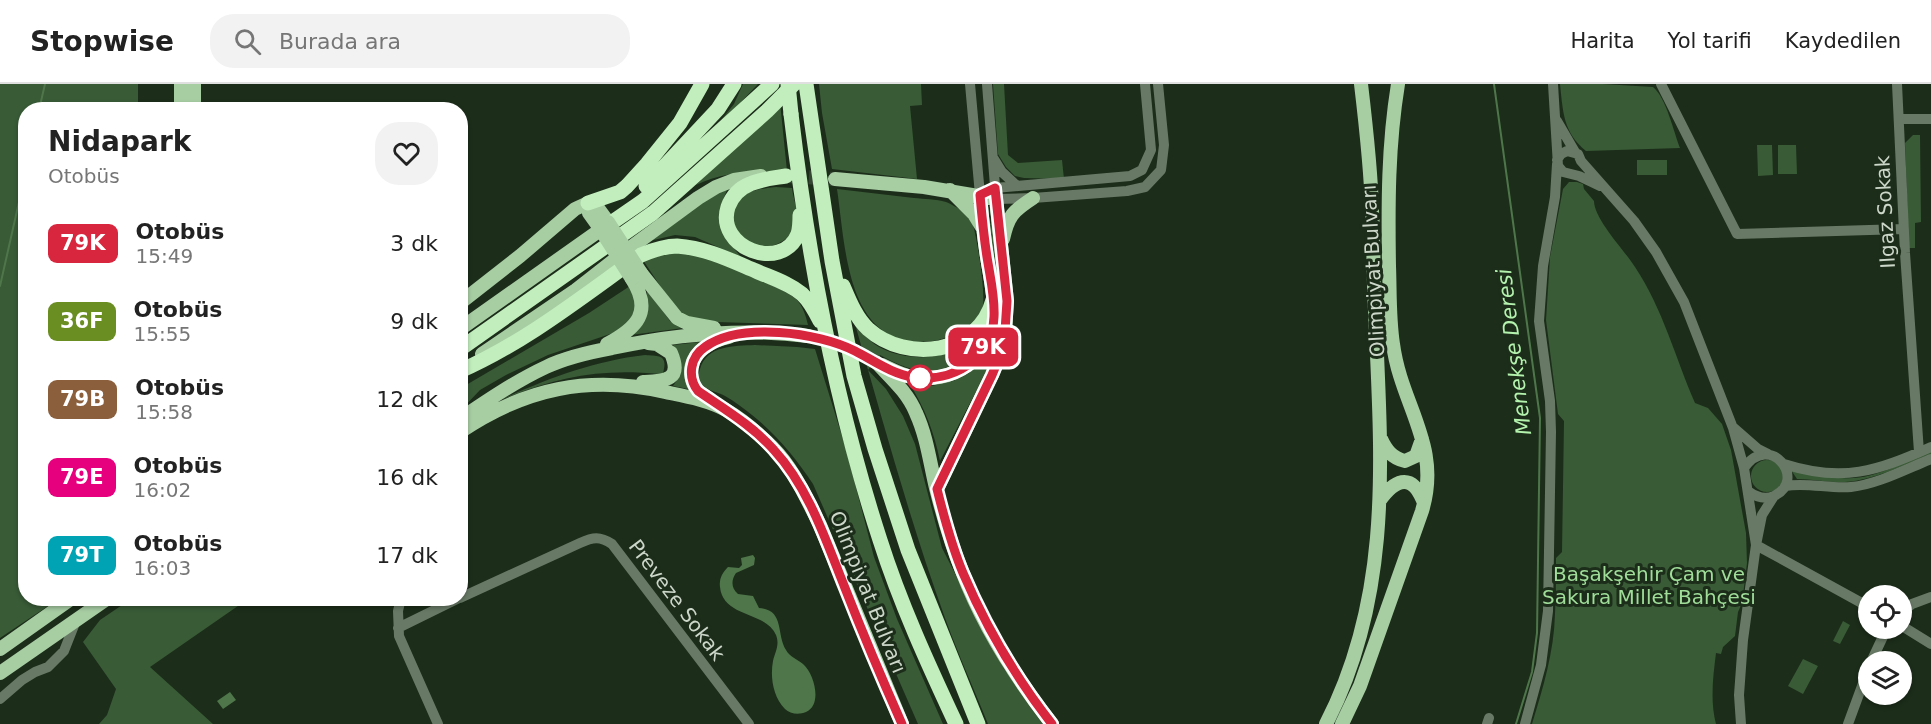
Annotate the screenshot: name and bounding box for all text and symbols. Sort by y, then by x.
search box [210,14,630,68]
text: Stopwise [30,25,174,58]
icon: search [231,25,264,58]
text: Burada ara [279,29,401,54]
text: Harita [1570,29,1635,53]
text: Yol tarifi [1668,29,1752,53]
text: Kaydedilen [1785,29,1901,53]
button: heart [375,122,438,185]
text: Nidapark [48,125,191,158]
street label: Ilgaz Sokak [1870,154,1900,269]
text: Otobüs [48,164,120,188]
street label: Olimpiyat Bulvarı [1356,184,1390,358]
text: Otobüs [136,219,224,244]
text: 79K [60,231,106,255]
text: 3 dk [390,231,438,256]
text: 15:49 [136,244,193,268]
water label: Menekşe Deresi [1492,267,1536,437]
text: Otobüs [134,297,222,322]
text: 36F [60,309,104,333]
text: 9 dk [390,309,438,334]
text: 15:55 [134,322,191,346]
line badge: 79K [948,328,1018,366]
text: 79K [960,335,1006,359]
unlabelled marker [907,365,933,391]
text: Otobüs [135,375,224,400]
text: 79B [60,387,105,411]
text: 12 dk [376,387,438,412]
text: 15:58 [135,400,193,424]
text: Otobüs [134,453,222,478]
text: 79E [60,465,104,489]
text: 16 dk [376,465,438,490]
text: 16:02 [134,478,191,502]
street label: Olimpiyat Bulvarı [825,507,911,677]
text: Otobüs [134,531,222,556]
street label: Preveze Sokak [624,535,730,665]
text: 79T [60,543,104,567]
text: 17 dk [376,543,438,568]
text: 16:03 [134,556,191,580]
park label: Başakşehir Çam ve Sakura Millet Bahçesi [1542,562,1756,609]
map controls [1858,585,1912,705]
button: locate [1858,585,1912,639]
button: layers [1858,651,1912,705]

